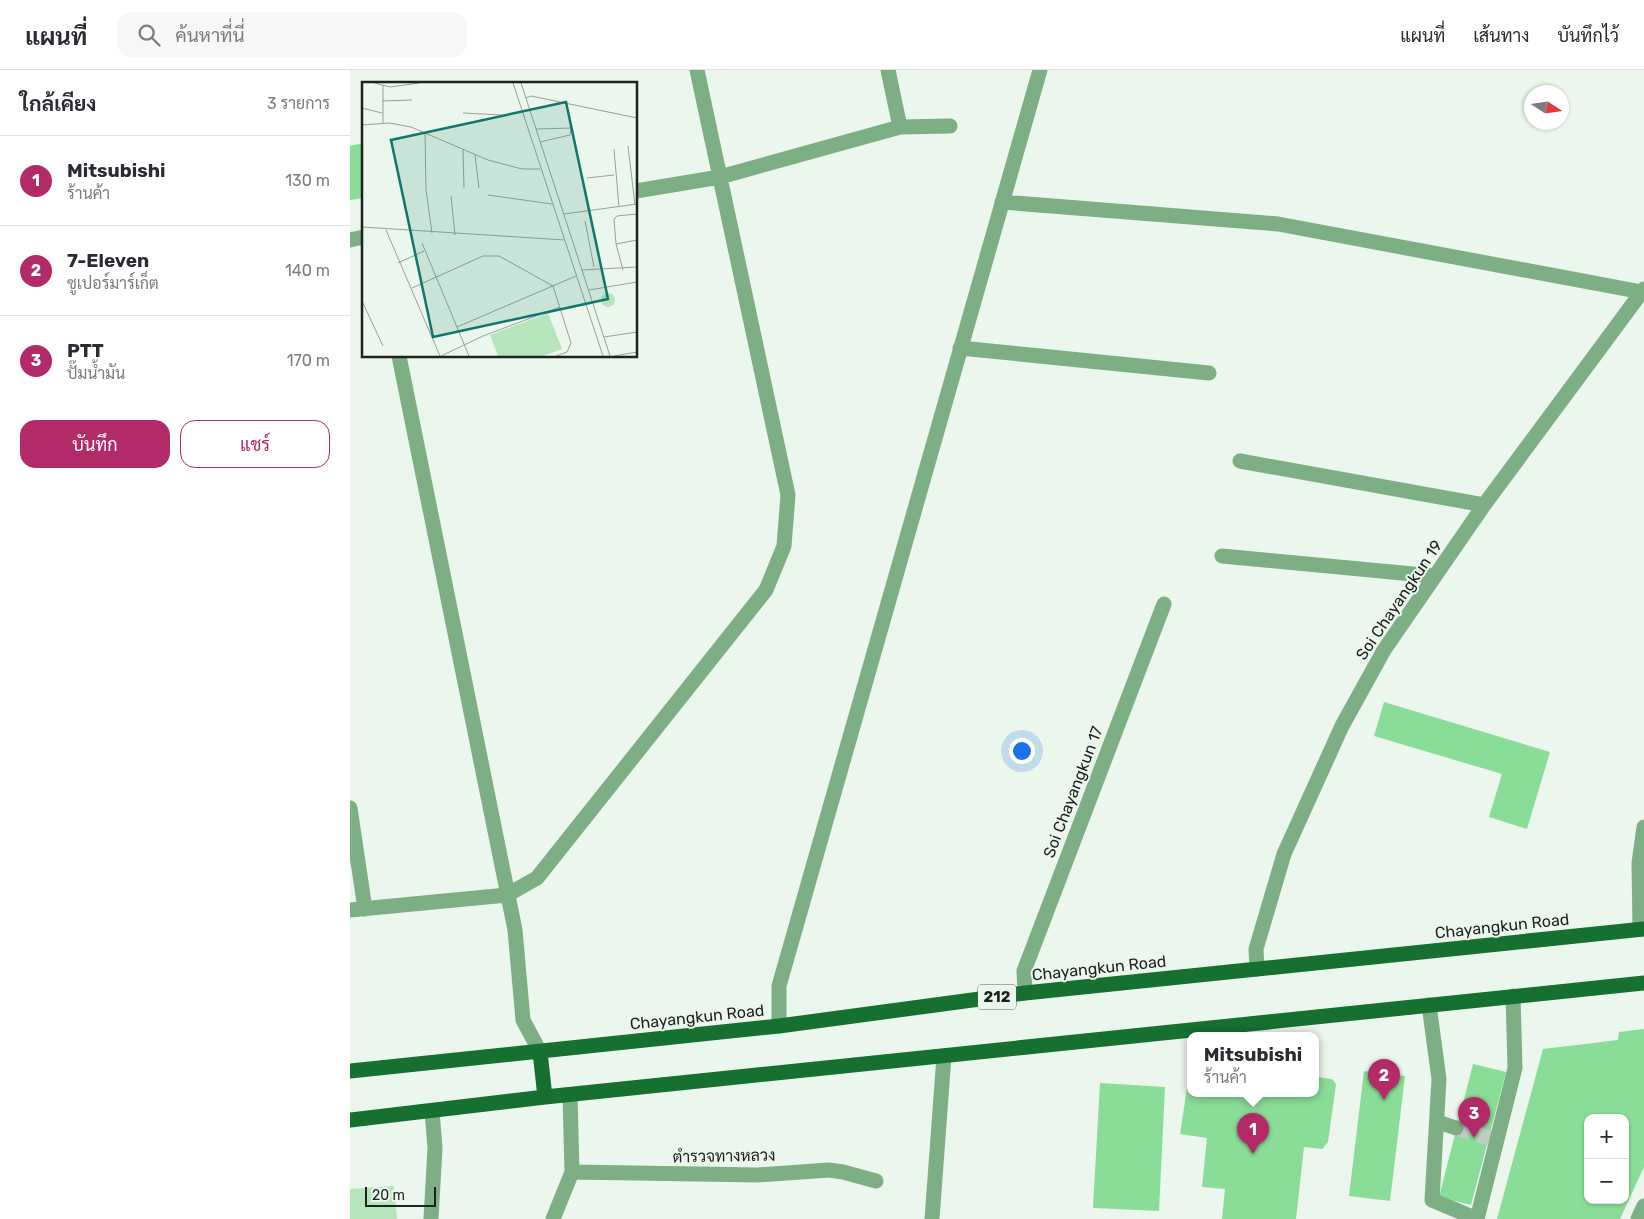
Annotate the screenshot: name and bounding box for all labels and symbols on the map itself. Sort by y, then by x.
inset map [362,82,638,358]
north arrow [1524,85,1569,130]
street label: Soi Chayangkun 19 [1352,536,1446,664]
street label: Soi Chayangkun 17 [1039,724,1107,860]
your location [1009,738,1035,764]
street label: Chayangkun Road [1434,909,1570,943]
street label: Chayangkun Road [1031,951,1167,985]
road number: 212 [978,984,1016,1010]
street label: Chayangkun Road [629,1000,765,1034]
pin: 2 [1368,1059,1400,1100]
pin: 3 [1458,1097,1490,1138]
pin: 1 [1237,1113,1269,1154]
street label: ตำรวจทางหลวง [672,1146,776,1166]
scale bar [365,1184,436,1207]

